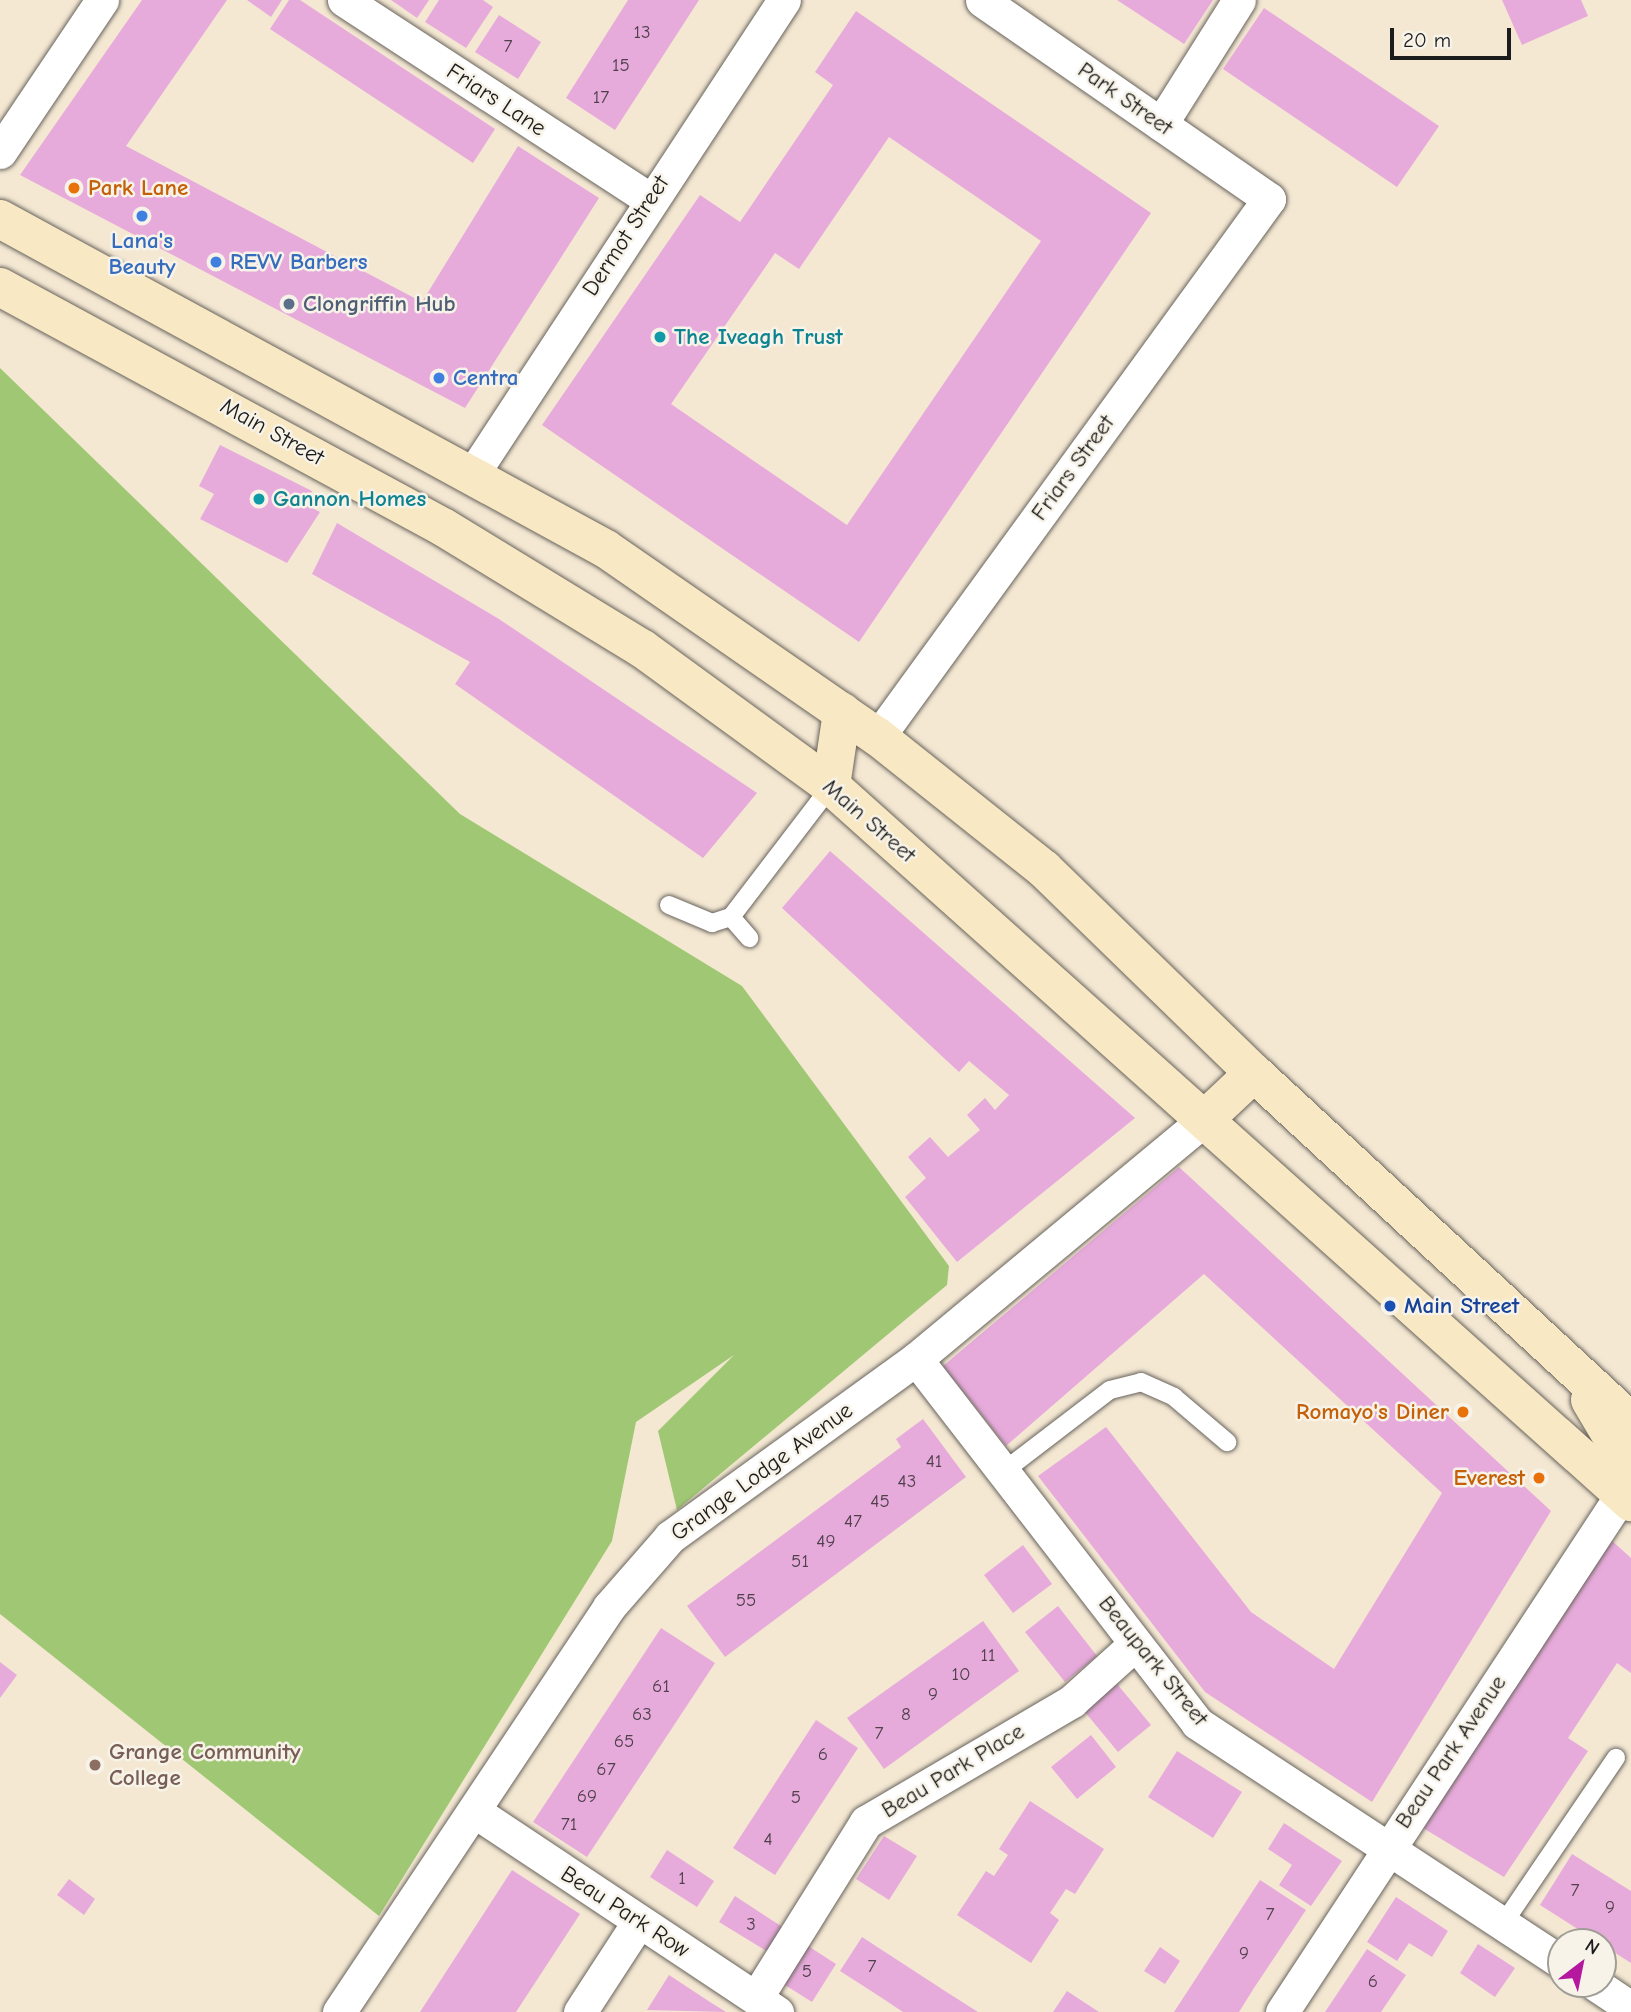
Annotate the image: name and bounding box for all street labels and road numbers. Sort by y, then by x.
street label: Park Street [1072,56,1178,142]
street label: Friars Lane [441,58,551,142]
street label: Dermot Street [577,171,675,301]
street label: Main Street [215,392,329,472]
street label: Friars Street [1026,410,1120,526]
street label: Main Street [817,773,921,869]
street label: Grange Lodge Avenue [666,1397,858,1547]
street label: Beaupark Street [1092,1591,1214,1731]
street label: Beau Park Avenue [1390,1670,1512,1834]
street label: Beau Park Place [877,1718,1029,1824]
street label: Beau Park Row [555,1860,695,1964]

